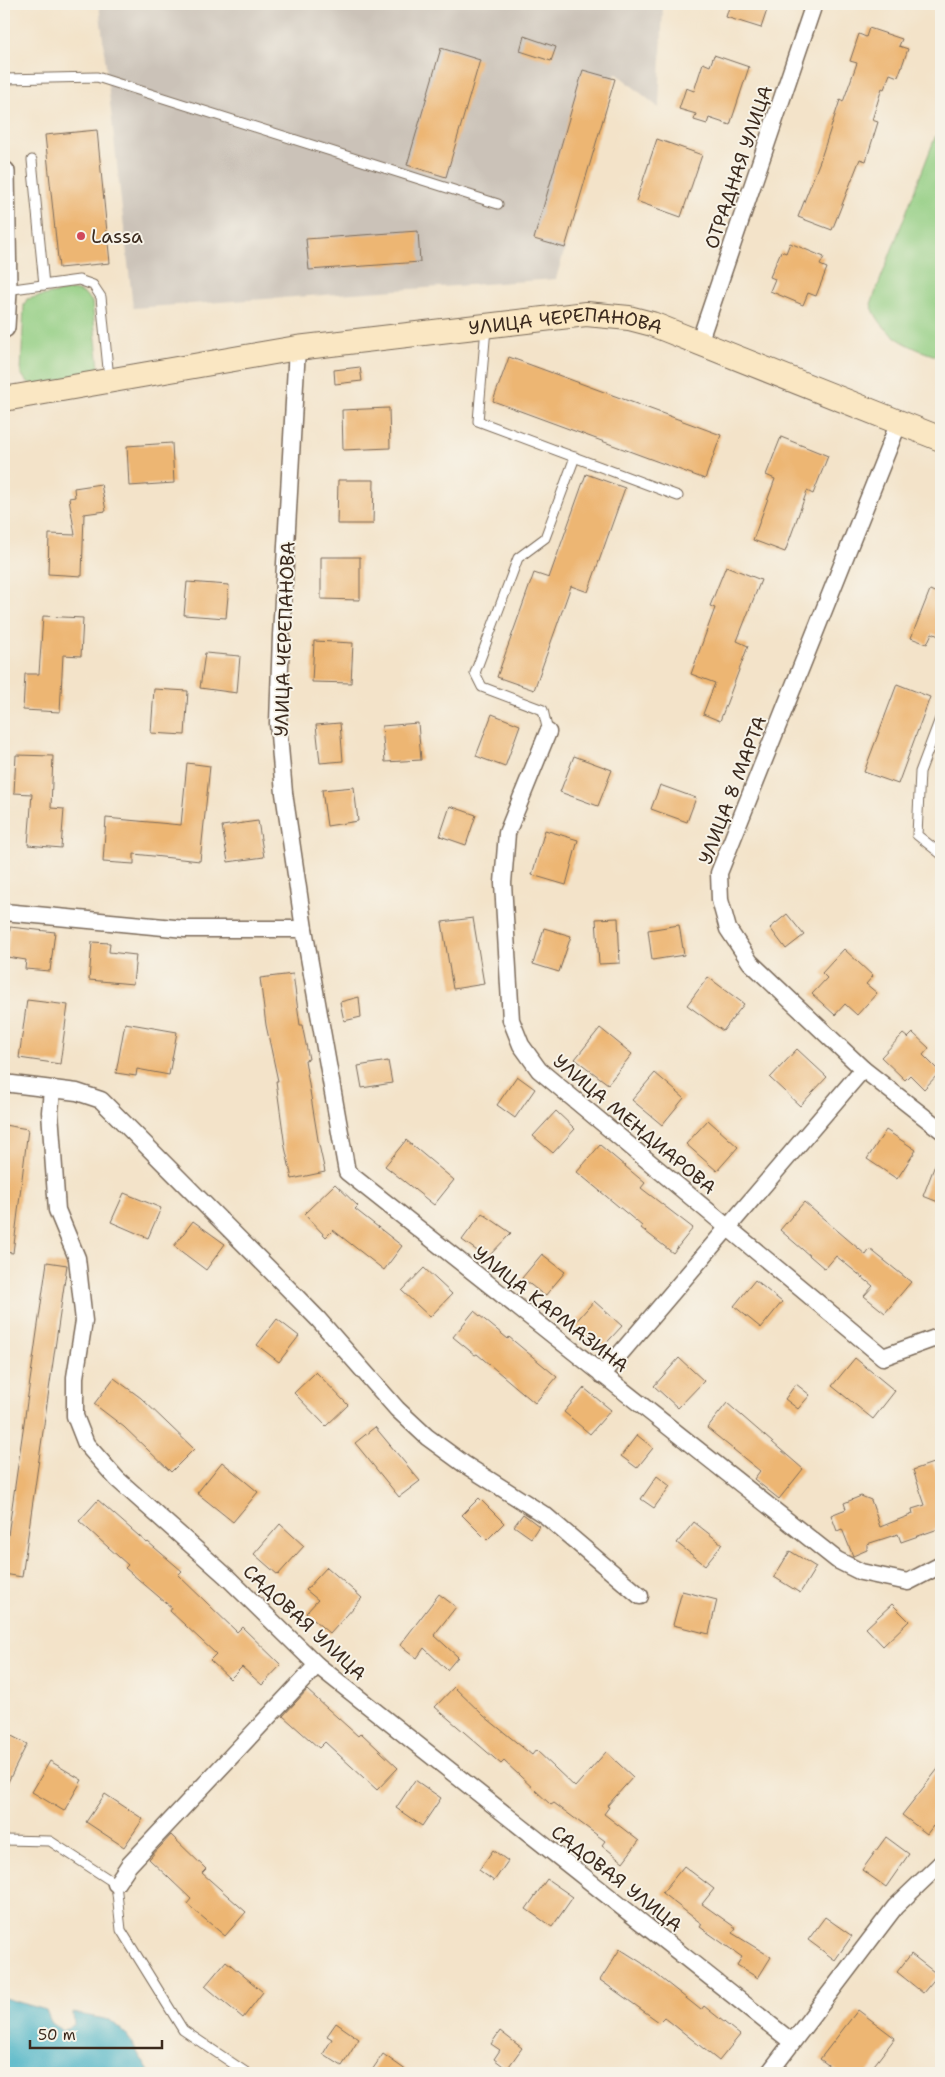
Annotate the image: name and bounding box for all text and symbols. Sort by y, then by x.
street label: ОТРАДНАЯ УЛИЦА [699,82,778,252]
place label: Lassa [91,224,143,249]
marker: Lassa [75,230,87,242]
street label: УЛИЦА ЧЕРЕПАНОВА [467,302,666,341]
street label: УЛИЦА ЧЕРЕПАНОВА [269,541,300,737]
street label: УЛИЦА 8 МАРТА [693,712,772,868]
street label: УЛИЦА МЕНДИАРОВА [548,1049,722,1200]
street label: УЛИЦА КАРМАЗИНА [468,1241,634,1378]
street label: САДОВАЯ УЛИЦА [238,1559,372,1686]
street label: САДОВАЯ УЛИЦА [546,1819,687,1938]
scale bar [30,2017,162,2049]
text: 50 m [38,2025,76,2045]

